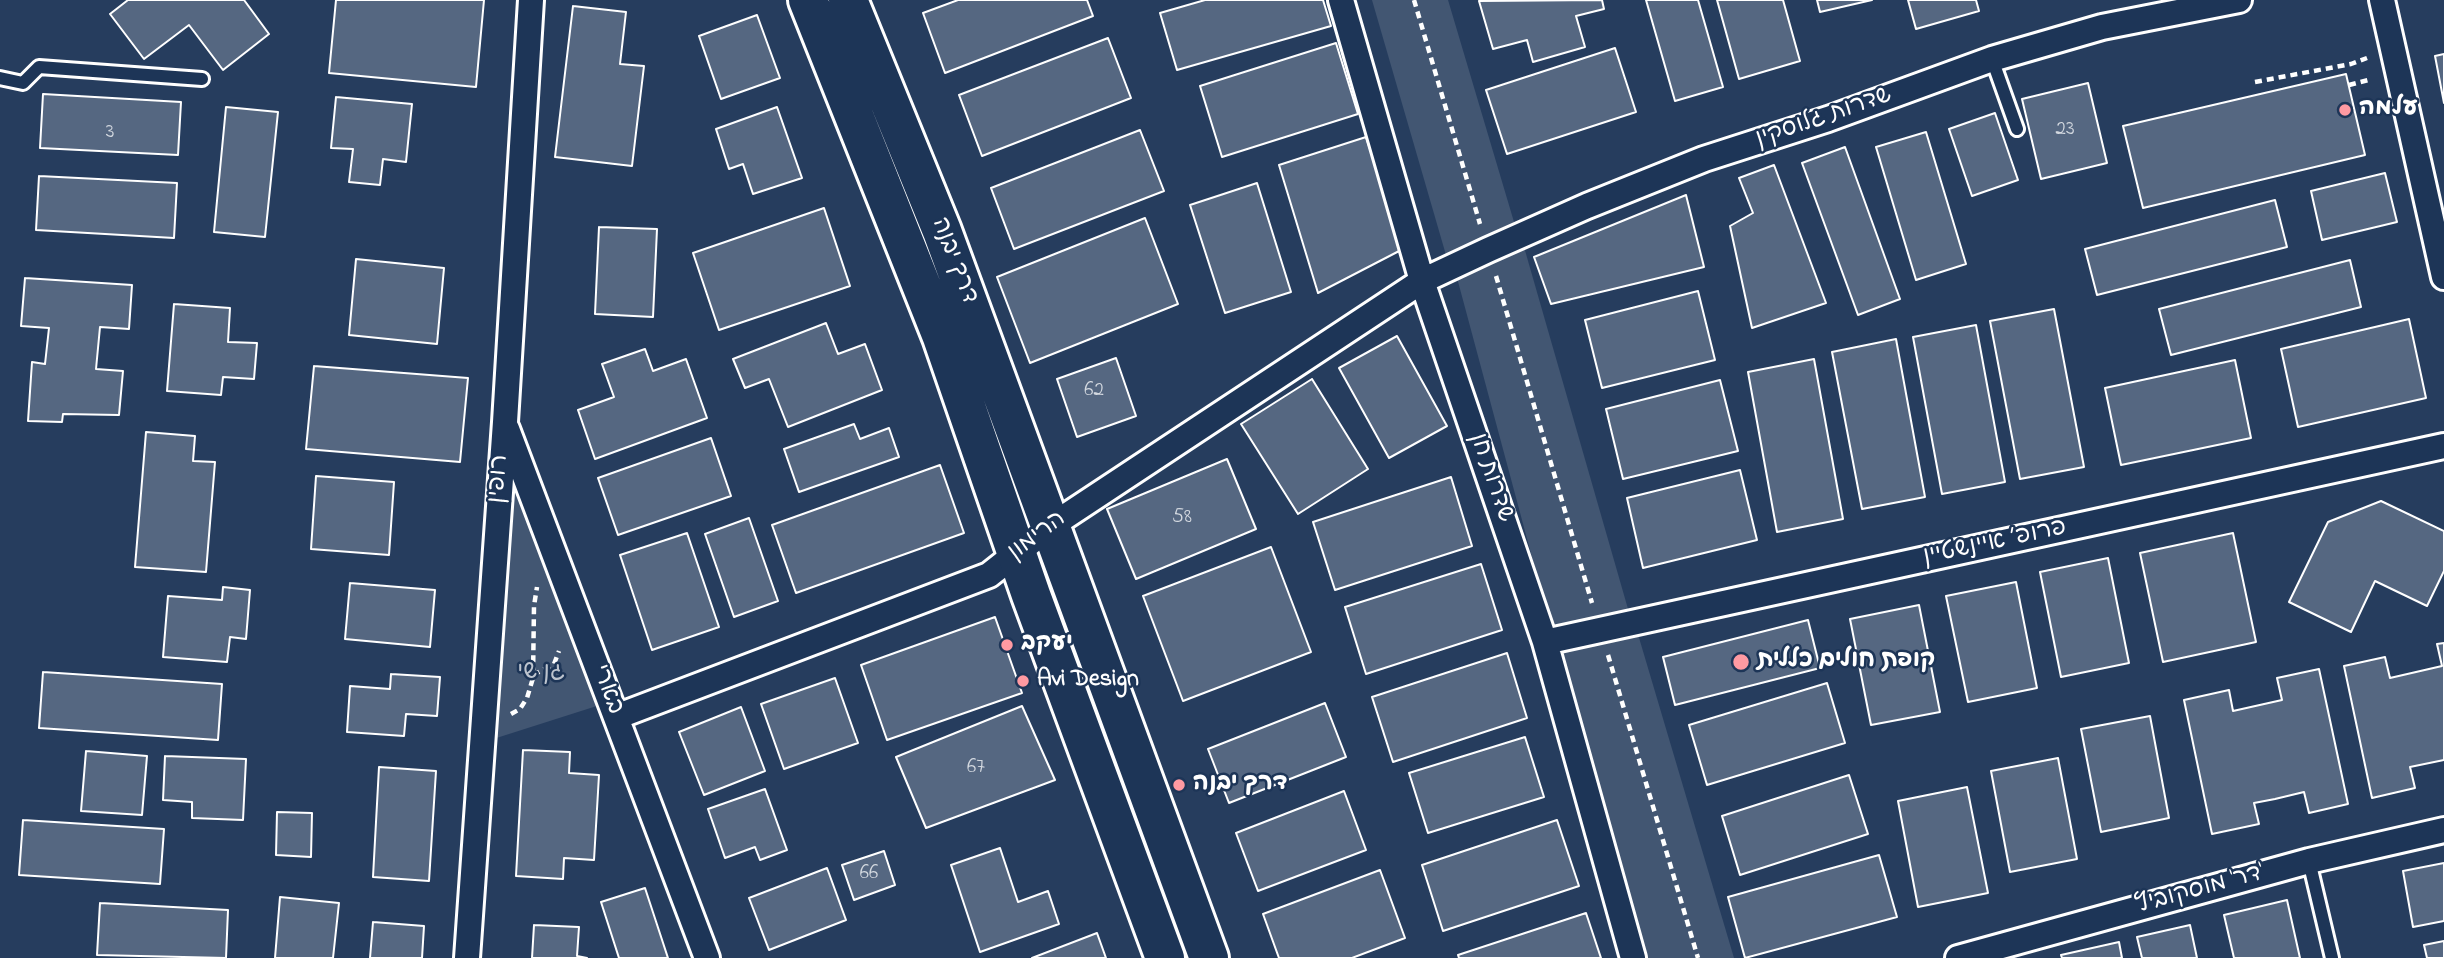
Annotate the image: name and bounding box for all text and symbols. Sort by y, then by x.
street label: שדרות גלוסקין [1752,82,1896,156]
place label: עלמה [2359,96,2417,124]
marker: עלמה [2337,102,2353,118]
house number: 23 [2055,118,2075,144]
house number: 3 [106,121,114,147]
street label: דרך יבנה [923,214,983,308]
house number: 62 [1084,379,1104,405]
street label: שדרות חן [1461,430,1519,526]
street label: רופין [484,454,516,504]
street label: הרימון [1003,506,1073,568]
house number: 58 [1172,506,1192,532]
street label: פרופ׳ איינשטיין [1921,515,2069,573]
place label: יעקב [1021,631,1073,659]
marker: יעקב [999,637,1015,653]
place label: קופת חולים כללית [1757,648,1935,676]
marker: קופת חולים כללית [1731,652,1751,672]
park label: גן שי [517,660,565,688]
street label: בארי [583,661,629,719]
place label: Avi Design [1037,667,1139,695]
marker: Avi Design [1015,673,1031,689]
house number: 67 [967,756,985,782]
place label: דרך יבנה [1193,771,1288,799]
marker: דרך יבנה [1171,777,1187,793]
street label: דר' מוסקוביץ' [2133,860,2267,922]
house number: 66 [860,862,878,888]

